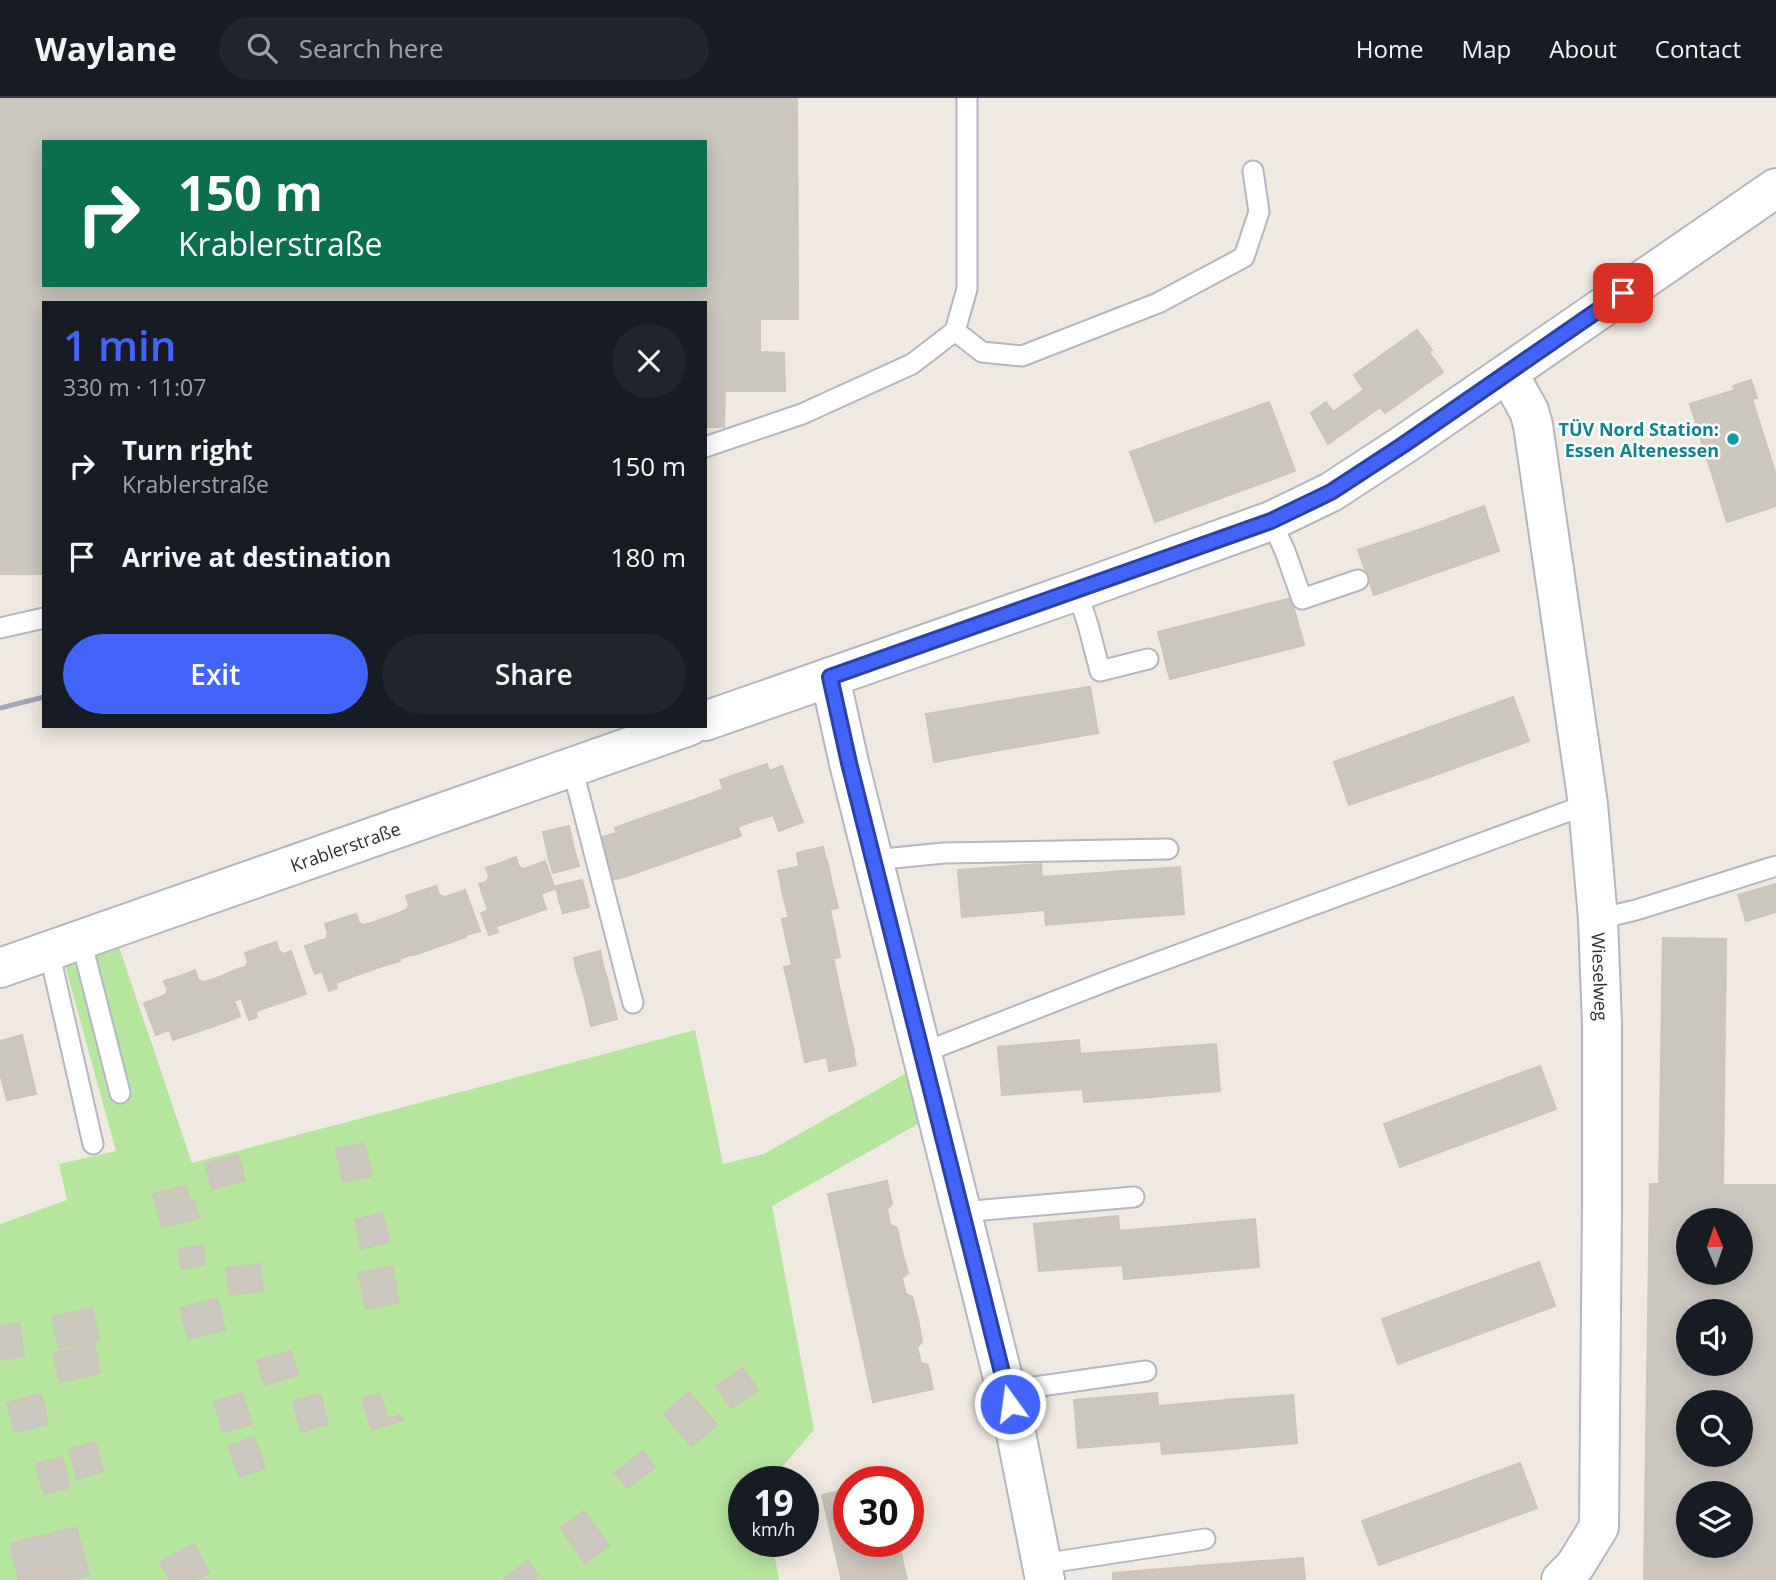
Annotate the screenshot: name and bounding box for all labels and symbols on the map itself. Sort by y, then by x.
pin [1593,263,1653,323]
place label: TÜV Nord Station: Essen Altenessen [1559,417,1719,462]
marker: TÜV Nord Station: Essen Altenessen [1725,431,1741,447]
street label: Krablerstraße [287,816,404,877]
street label: Wieselweg [1587,932,1614,1021]
north arrow [1676,1208,1754,1284]
position arrow [973,1367,1047,1441]
speed limit sign: 30 [833,1466,924,1557]

